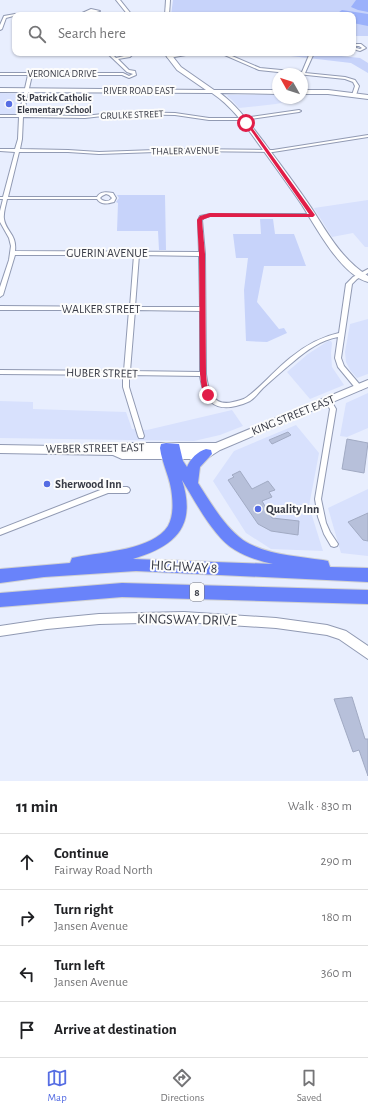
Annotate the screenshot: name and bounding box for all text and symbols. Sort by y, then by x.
search box [12,12,356,56]
icon: search [26,23,48,45]
text: Search here [58,26,126,41]
north arrow [272,68,308,104]
street label: VERONICA DRIVE [27,69,97,79]
street label: RIVER ROAD EAST [103,86,175,96]
place label: St. Patrick Catholic Elementary School [17,93,92,115]
marker: St. Patrick Catholic Elementary School [4,99,14,109]
street label: GRULKE STREET [100,109,164,121]
route start [237,114,255,132]
street label: THALER AVENUE [151,145,219,157]
street label: GUERIN AVENUE [66,247,148,259]
street label: WALKER STREET [62,303,141,315]
street label: HUBER STREET [66,366,138,380]
route end [199,386,217,404]
street label: KING STREET EAST [250,393,336,437]
street label: WEBER STREET EAST [45,441,145,455]
place label: Sherwood Inn [55,478,122,490]
marker: Sherwood Inn [42,479,52,489]
place label: Quality Inn [266,503,319,516]
marker: Quality Inn [253,504,263,514]
street label: HIGHWAY 8 [150,558,218,576]
road number: 8 [190,583,204,601]
street label: KINGSWAY DRIVE [137,612,237,628]
text: 11 min [16,798,58,815]
text: Walk · 830 m [288,800,352,813]
text: Continue [54,846,109,861]
icon: ahead [16,851,38,873]
text: 290 m [321,855,352,868]
text: Fairway Road North [54,864,153,877]
text: Turn right [54,902,113,917]
icon: right [16,907,38,929]
text: 180 m [322,911,352,924]
text: Jansen Avenue [54,920,128,933]
text: Turn left [54,958,105,973]
icon: left [16,963,38,985]
text: 360 m [321,967,352,980]
text: Jansen Avenue [54,976,128,989]
icon: arrive [16,1019,38,1041]
text: Arrive at destination [54,1022,177,1037]
tab: Map [46,1067,68,1104]
tab: Directions [160,1067,204,1104]
tab: Saved [297,1067,322,1104]

